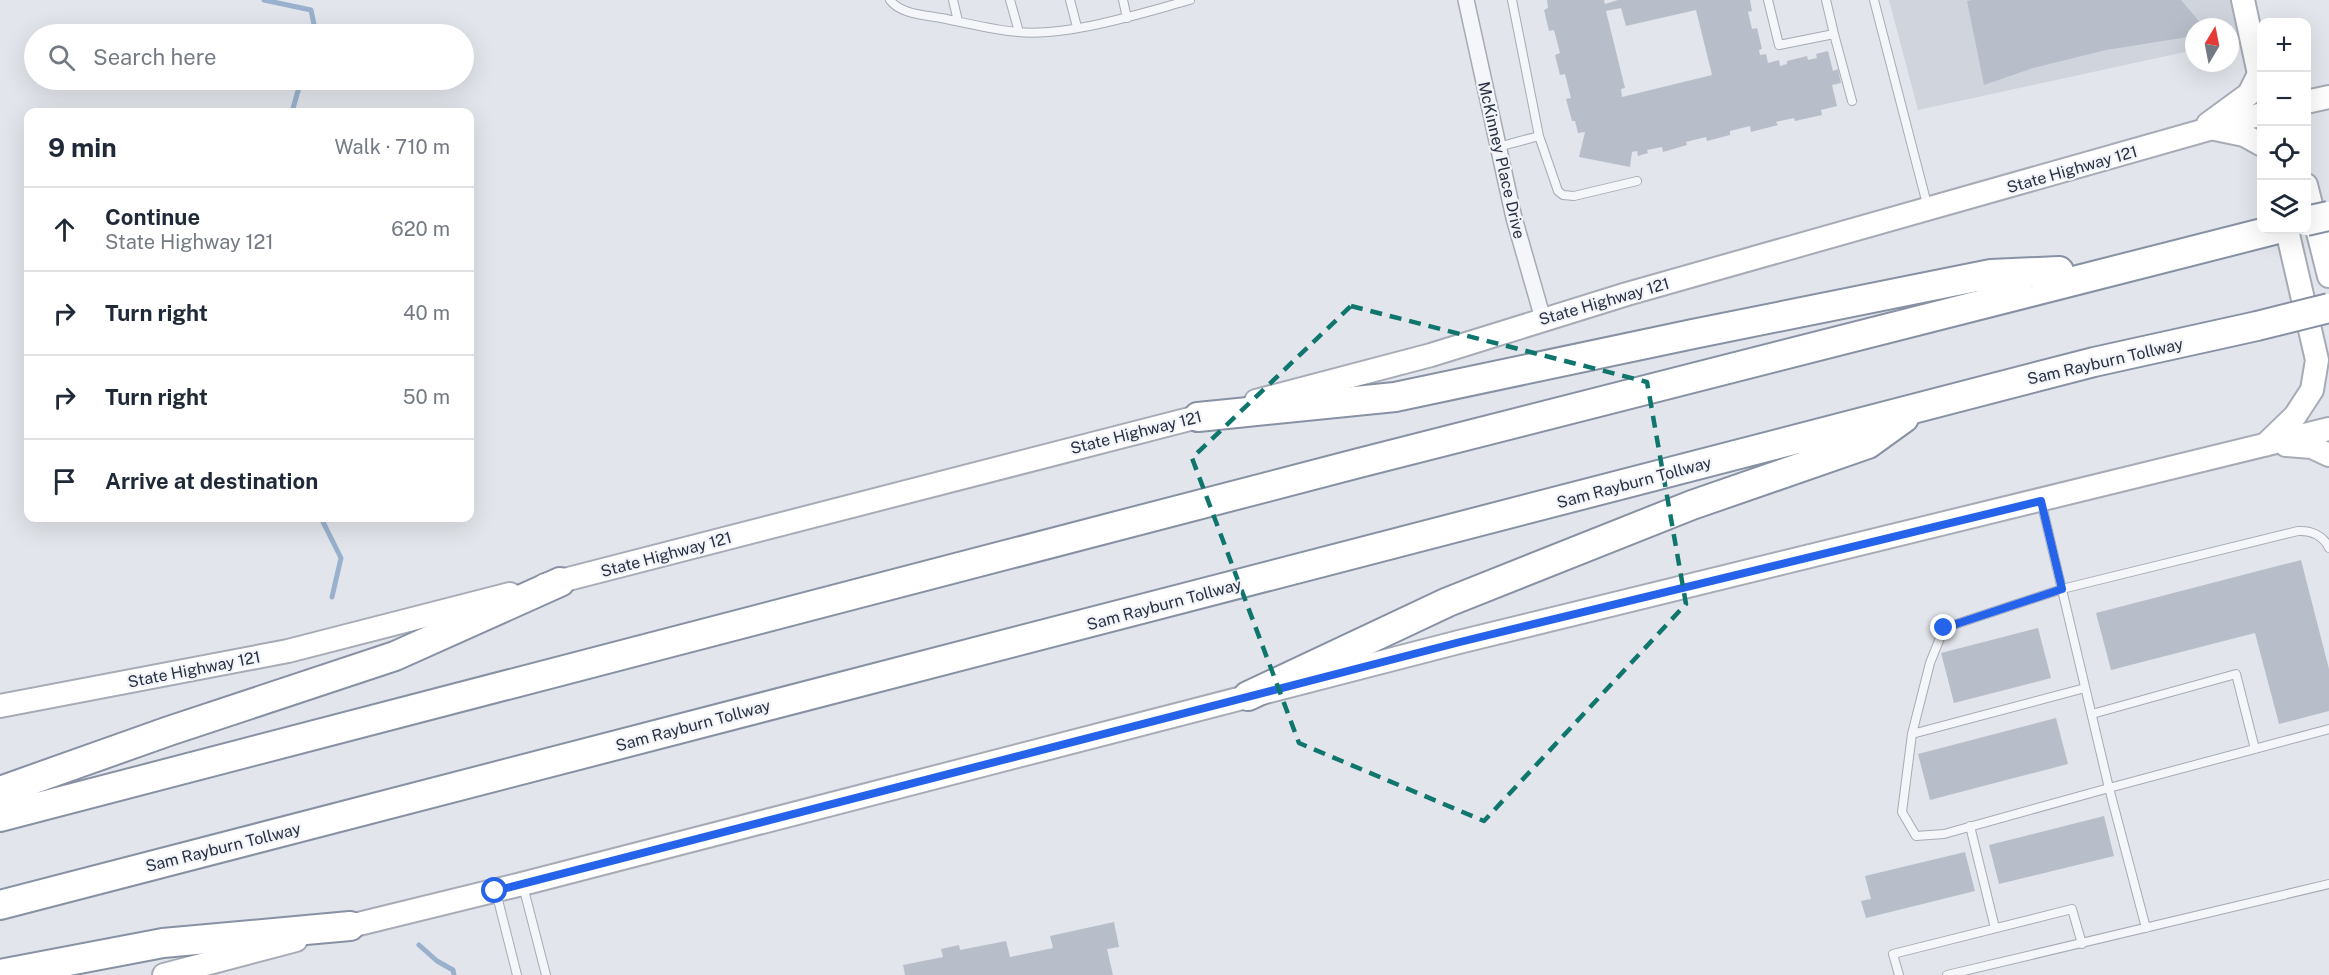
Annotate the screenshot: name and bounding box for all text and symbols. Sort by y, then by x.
north arrow [2185,18,2239,72]
map controls [2257,18,2311,234]
button: + [2257,18,2311,72]
search box [24,24,474,90]
icon: search [45,41,78,74]
text: Search here [93,44,217,70]
button: − [2257,72,2311,126]
street label: McKinney Place Drive [1474,80,1529,241]
button: locate [2257,126,2311,180]
text: 9 min [48,132,117,163]
text: Walk · 710 m [334,135,450,159]
street label: State Highway 121 [2005,142,2140,197]
button: layers [2257,180,2311,234]
text: Continue [105,204,200,230]
icon: ahead [48,213,81,246]
text: 620 m [391,217,450,241]
text: State Highway 121 [105,230,274,254]
street label: State Highway 121 [1537,274,1672,329]
icon: right [48,297,81,330]
text: Turn right [105,300,208,326]
text: 40 m [403,301,450,325]
street label: Sam Rayburn Tollway [2025,334,2185,389]
icon: right [48,381,81,414]
text: Turn right [105,384,208,410]
text: 50 m [403,385,450,409]
street label: State Highway 121 [1068,407,1204,458]
street label: Sam Rayburn Tollway [1555,453,1714,512]
icon: arrive [48,465,81,498]
text: Arrive at destination [105,468,318,494]
street label: State Highway 121 [599,528,734,581]
street label: Sam Rayburn Tollway [1085,575,1244,634]
route end [1930,614,1956,640]
street label: State Highway 121 [126,647,262,692]
street label: Sam Rayburn Tollway [614,696,773,755]
street label: Sam Rayburn Tollway [144,819,303,876]
route start [481,877,507,903]

